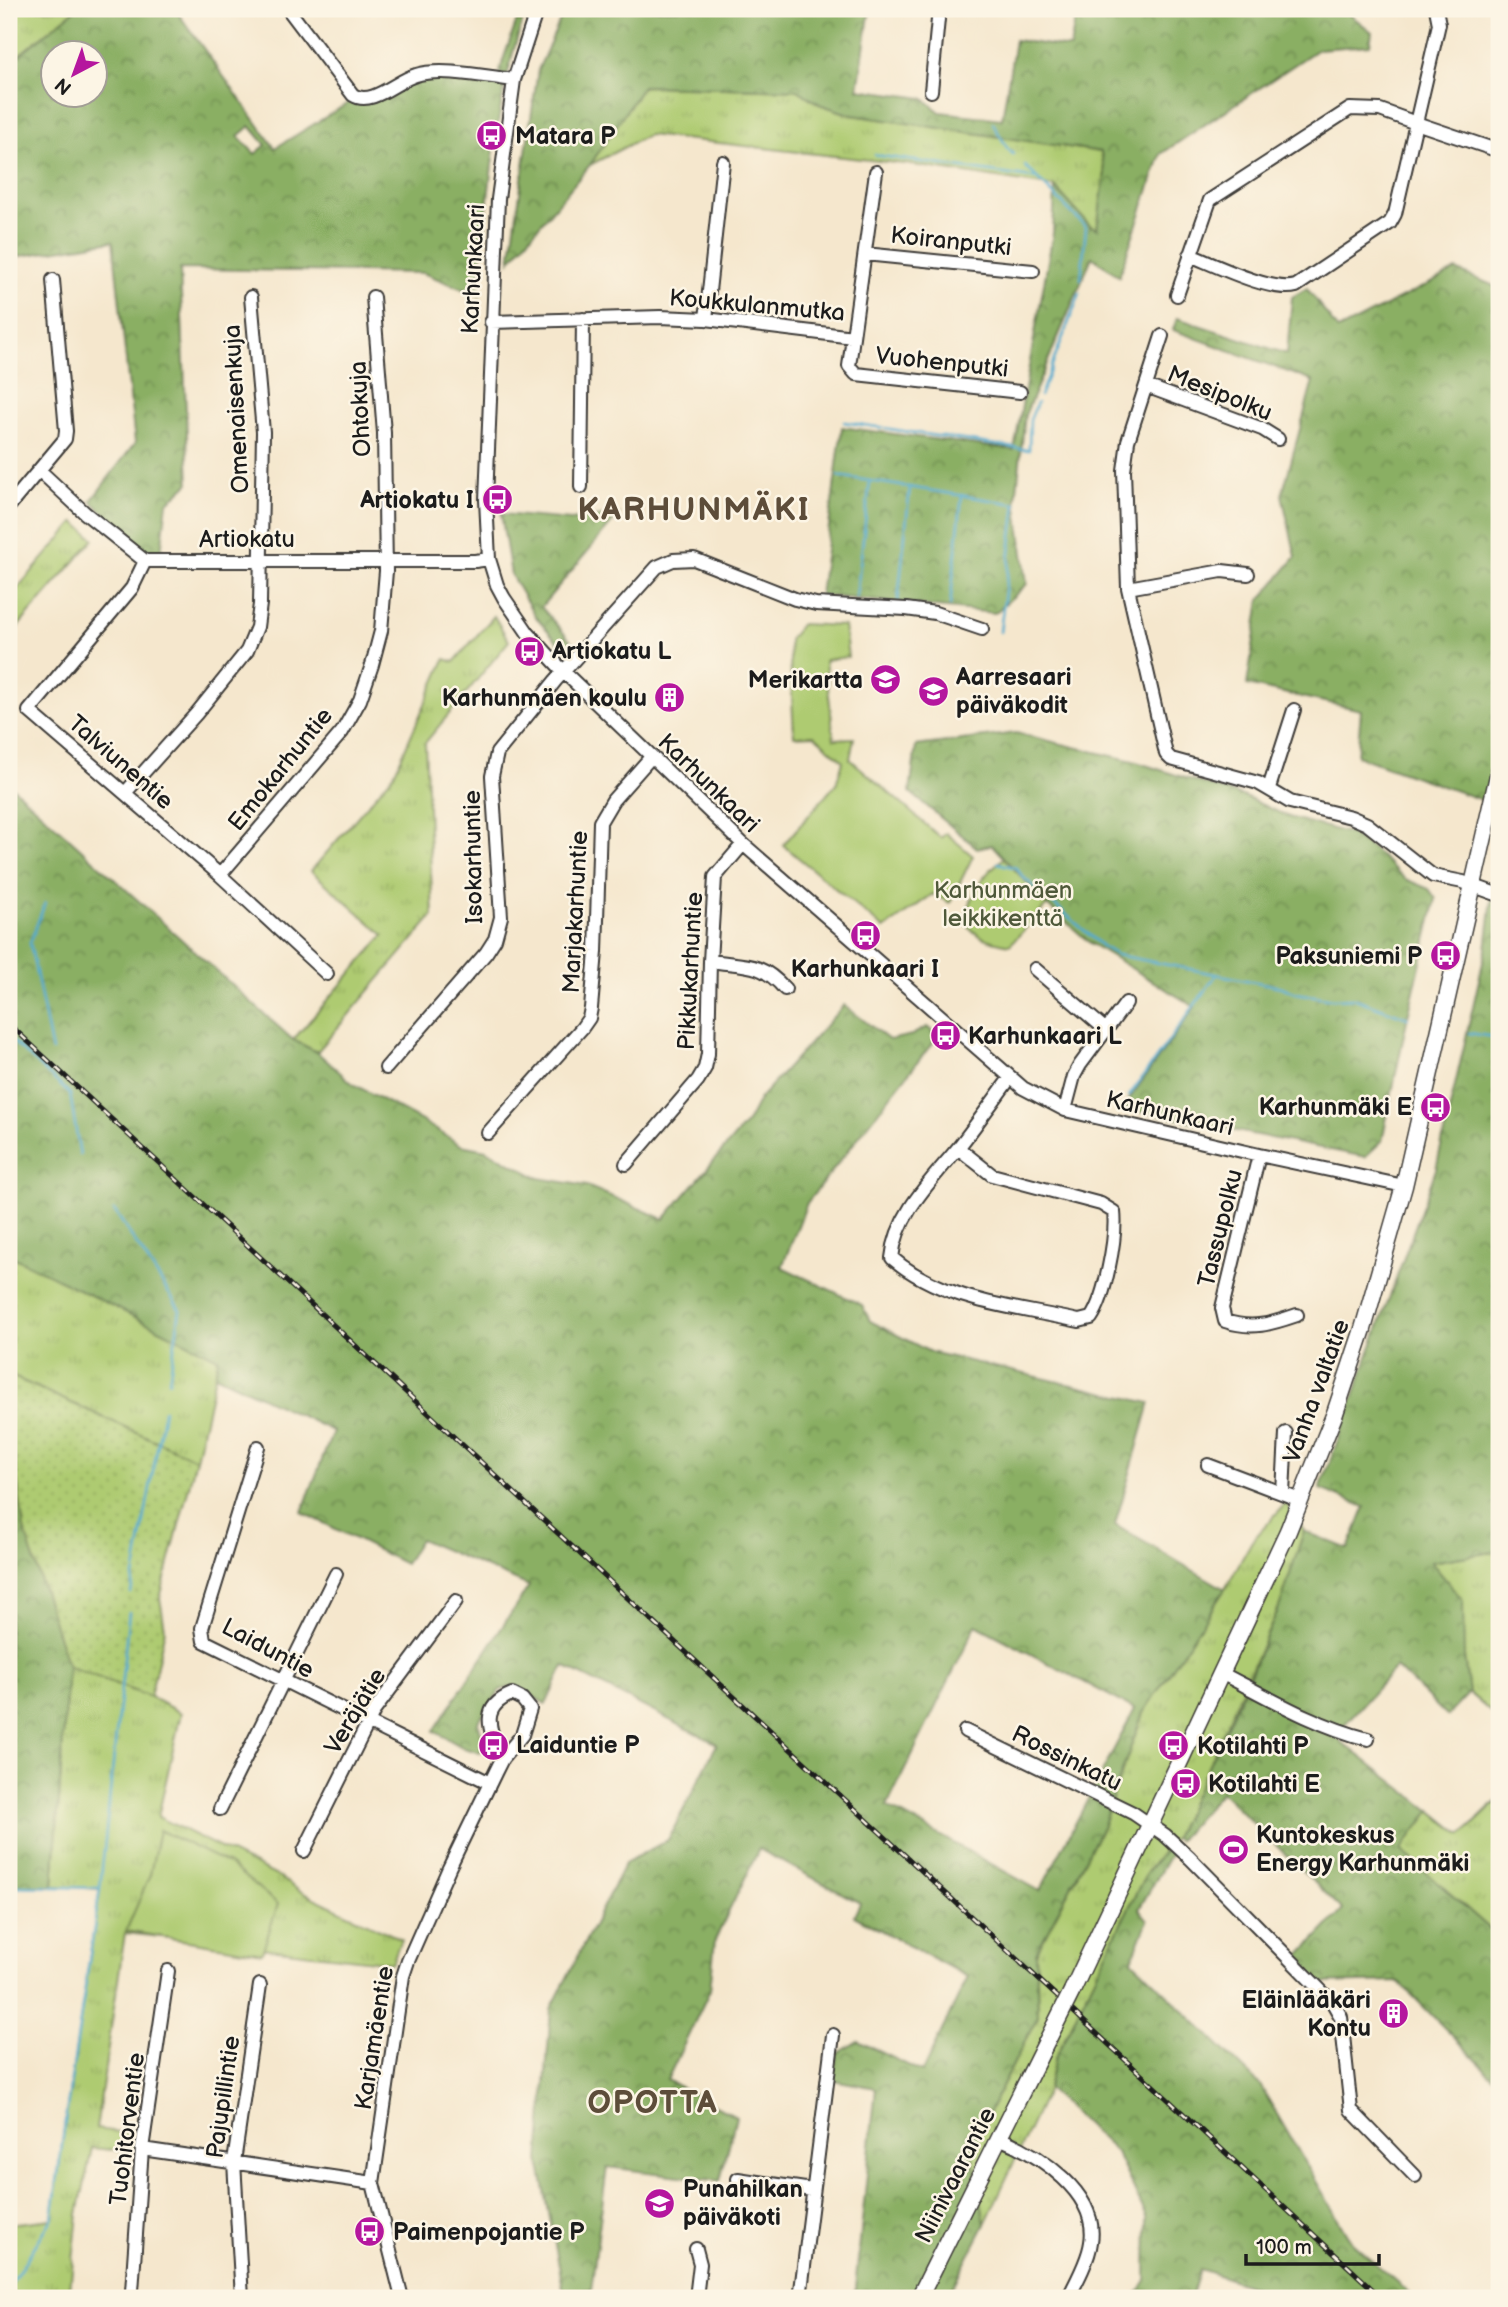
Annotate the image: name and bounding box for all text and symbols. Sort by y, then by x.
north arrow [38,38,108,108]
text: N [51,72,77,99]
bus stop icon: Matara P [475,119,509,153]
place label: Matara P [515,122,615,151]
street label: Karhunkaari [456,203,491,335]
street label: Koiranputki [889,221,1013,262]
street label: Koukkulanmutka [668,283,846,328]
street label: Omenaisenkuja [218,324,255,494]
street label: Vuohenputki [874,341,1010,384]
street label: Mesipolku [1163,359,1276,428]
street label: Ohtokuja [344,360,377,458]
bus stop icon: Artiokatu I [480,483,514,517]
place label: Artiokatu I [359,486,474,515]
district label: KARHUNMÄKI [577,490,811,530]
street label: Artiokatu [199,525,295,554]
bus stop icon: Artiokatu L [512,634,546,668]
place label: Artiokatu L [551,637,672,666]
school or university icon: Merikartta [869,663,903,697]
place label: Aarresaari päiväkodit [955,663,1072,720]
place label: Merikartta [748,666,863,695]
school or university icon: Aarresaari päiväkodit [916,674,950,708]
building icon: Karhunmäen koulu [653,681,687,715]
place label: Karhunmäen koulu [442,684,647,713]
street label: Emokarhuntie [222,702,339,837]
street label: Talviunentie [62,709,179,816]
street label: Karhunkaari [652,728,766,839]
street label: Isokarhuntie [458,790,489,924]
street label: Marjakarhuntie [557,830,594,994]
park label: Karhunmäen leikkikenttä [934,876,1072,933]
street label: Pikkukarhuntie [672,891,709,1051]
bus stop icon: Karhunkaari I [848,918,882,952]
bus stop icon: Paksuniemi P [1428,939,1462,973]
place label: Paksuniemi P [1276,942,1422,971]
place label: Karhunkaari I [791,955,939,984]
bus stop icon: Karhunkaari L [928,1019,962,1053]
place label: Karhunkaari L [968,1022,1122,1051]
street label: Karhunkaari [1103,1085,1237,1142]
bus stop icon: Karhunmäki E [1418,1090,1452,1124]
place label: Karhunmäki E [1259,1093,1412,1122]
street label: Tassupolku [1192,1166,1249,1290]
street label: Vanha valtatie [1277,1315,1356,1467]
street label: Laiduntie [217,1612,319,1685]
street label: Veräjätie [318,1663,392,1760]
street label: Rossinkatu [1007,1719,1127,1798]
bus stop icon: Laiduntie P [476,1728,510,1762]
bus stop icon: Kotilahti P [1157,1729,1191,1763]
place label: Laiduntie P [516,1731,639,1760]
place label: Kotilahti P [1197,1732,1308,1761]
bus stop icon: Kotilahti E [1168,1767,1202,1801]
place label: Kotilahti E [1208,1770,1320,1799]
place label: Kuntokeskus Energy Karhunmäki [1256,1821,1469,1878]
sports icon: Kuntokeskus Energy Karhunmäki [1216,1832,1250,1866]
street label: Karjamäentie [349,1964,400,2112]
place label: Eläinlääkäri Kontu [1241,1986,1371,2043]
building icon: Eläinlääkäri Kontu [1377,1997,1411,2031]
street label: Pajupillintie [201,2034,246,2160]
street label: Tuohitorventie [104,2051,151,2207]
district label: OPOTTA [587,2084,719,2123]
street label: Niinivaarantie [909,2102,1002,2248]
place label: Punahilkan päiväkoti [683,2175,803,2232]
school or university icon: Punahilkan päiväkoti [643,2186,677,2220]
bus stop icon: Paimenpojantie P [353,2215,387,2249]
place label: Paimenpojantie P [393,2218,584,2247]
scale bar [1246,2223,1378,2267]
text: 100 m [1256,2235,1312,2260]

